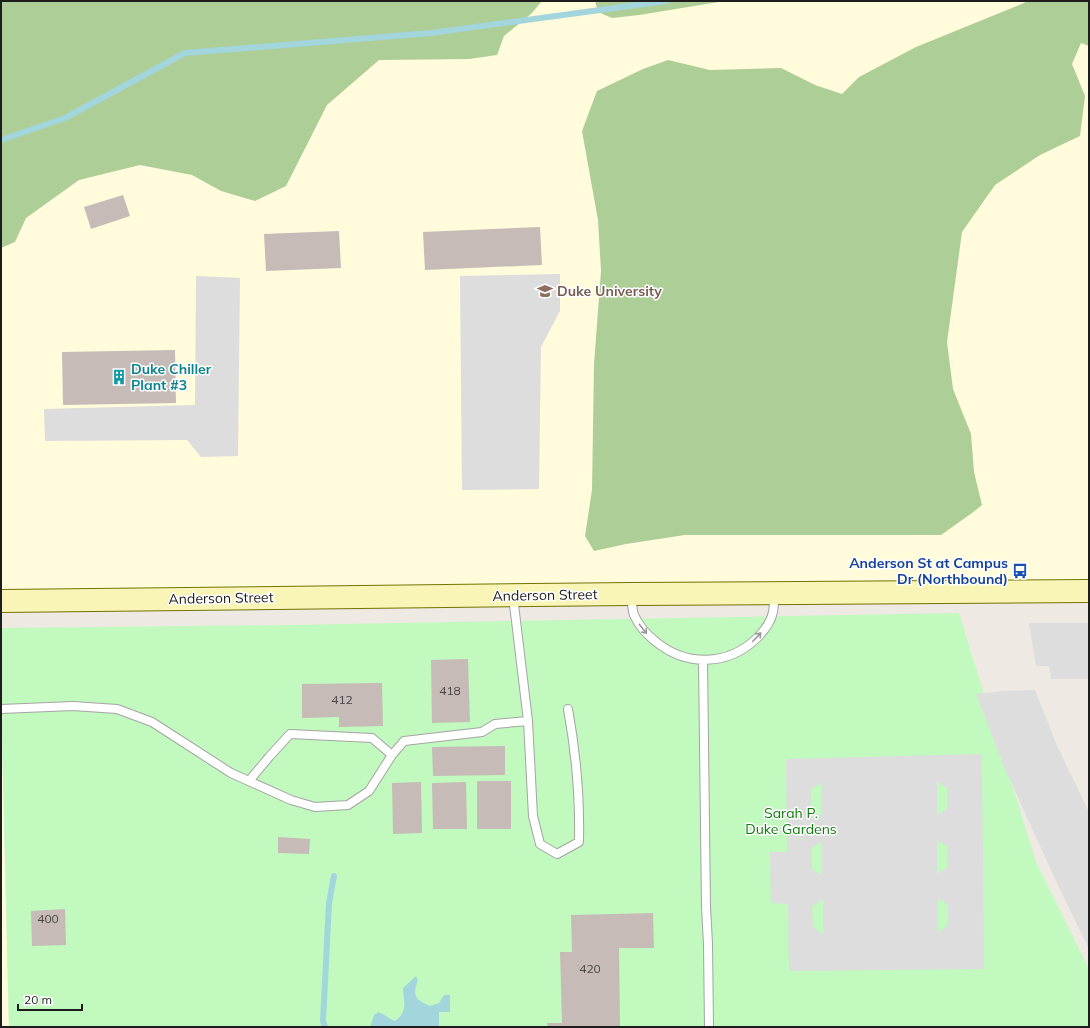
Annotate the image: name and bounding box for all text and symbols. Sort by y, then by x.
school or university icon: Duke University [536,282,554,300]
place label: Duke University [557,282,662,300]
place label: Duke Chiller Plant #3 [131,360,212,394]
building icon: Duke Chiller Plant #3 [110,368,128,386]
place label: Anderson St at Campus Dr (Northbound) [849,554,1008,588]
bus stop icon: Anderson St at Campus Dr (Northbound) [1011,562,1029,580]
street label: Anderson Street [492,585,598,605]
street label: Anderson Street [168,588,274,608]
one-way arrow [639,624,648,635]
one-way arrow [752,632,762,642]
house number: 418 [439,683,461,698]
house number: 412 [331,692,353,707]
park label: Sarah P. Duke Gardens [745,804,837,838]
house number: 400 [37,911,59,926]
house number: 420 [579,961,601,976]
scale bar [18,986,82,1012]
text: 20 m [24,992,52,1007]

